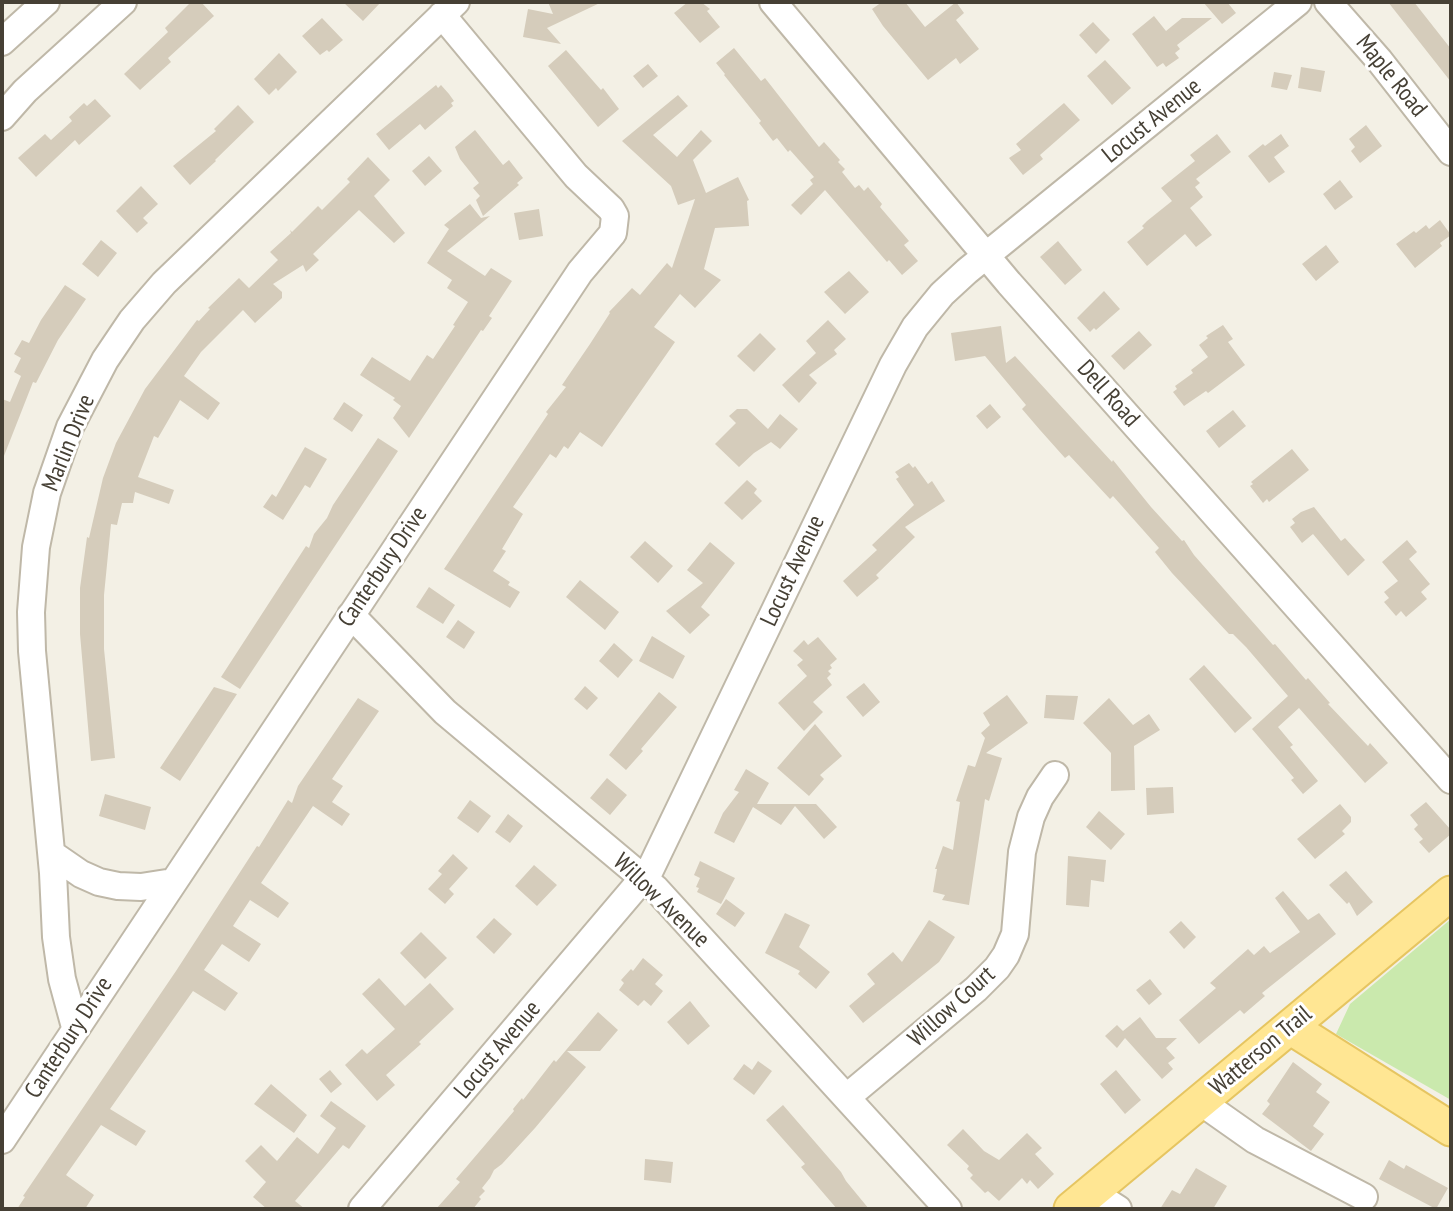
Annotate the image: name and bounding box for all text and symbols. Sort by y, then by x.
street label: Maple Road [1349,29,1433,123]
street label: Locust Avenue [1097,72,1207,170]
street label: Dell Road [1071,355,1145,433]
street label: Marlin Drive [37,391,101,495]
street label: Canterbury Drive [332,501,434,633]
street label: Locust Avenue [755,511,831,631]
street label: Willow Avenue [607,848,715,954]
street label: Willow Court [903,961,1001,1053]
street label: Canterbury Drive [19,972,119,1104]
street label: Locust Avenue [449,995,547,1105]
street label: Watterson Trail [1204,1000,1318,1102]

